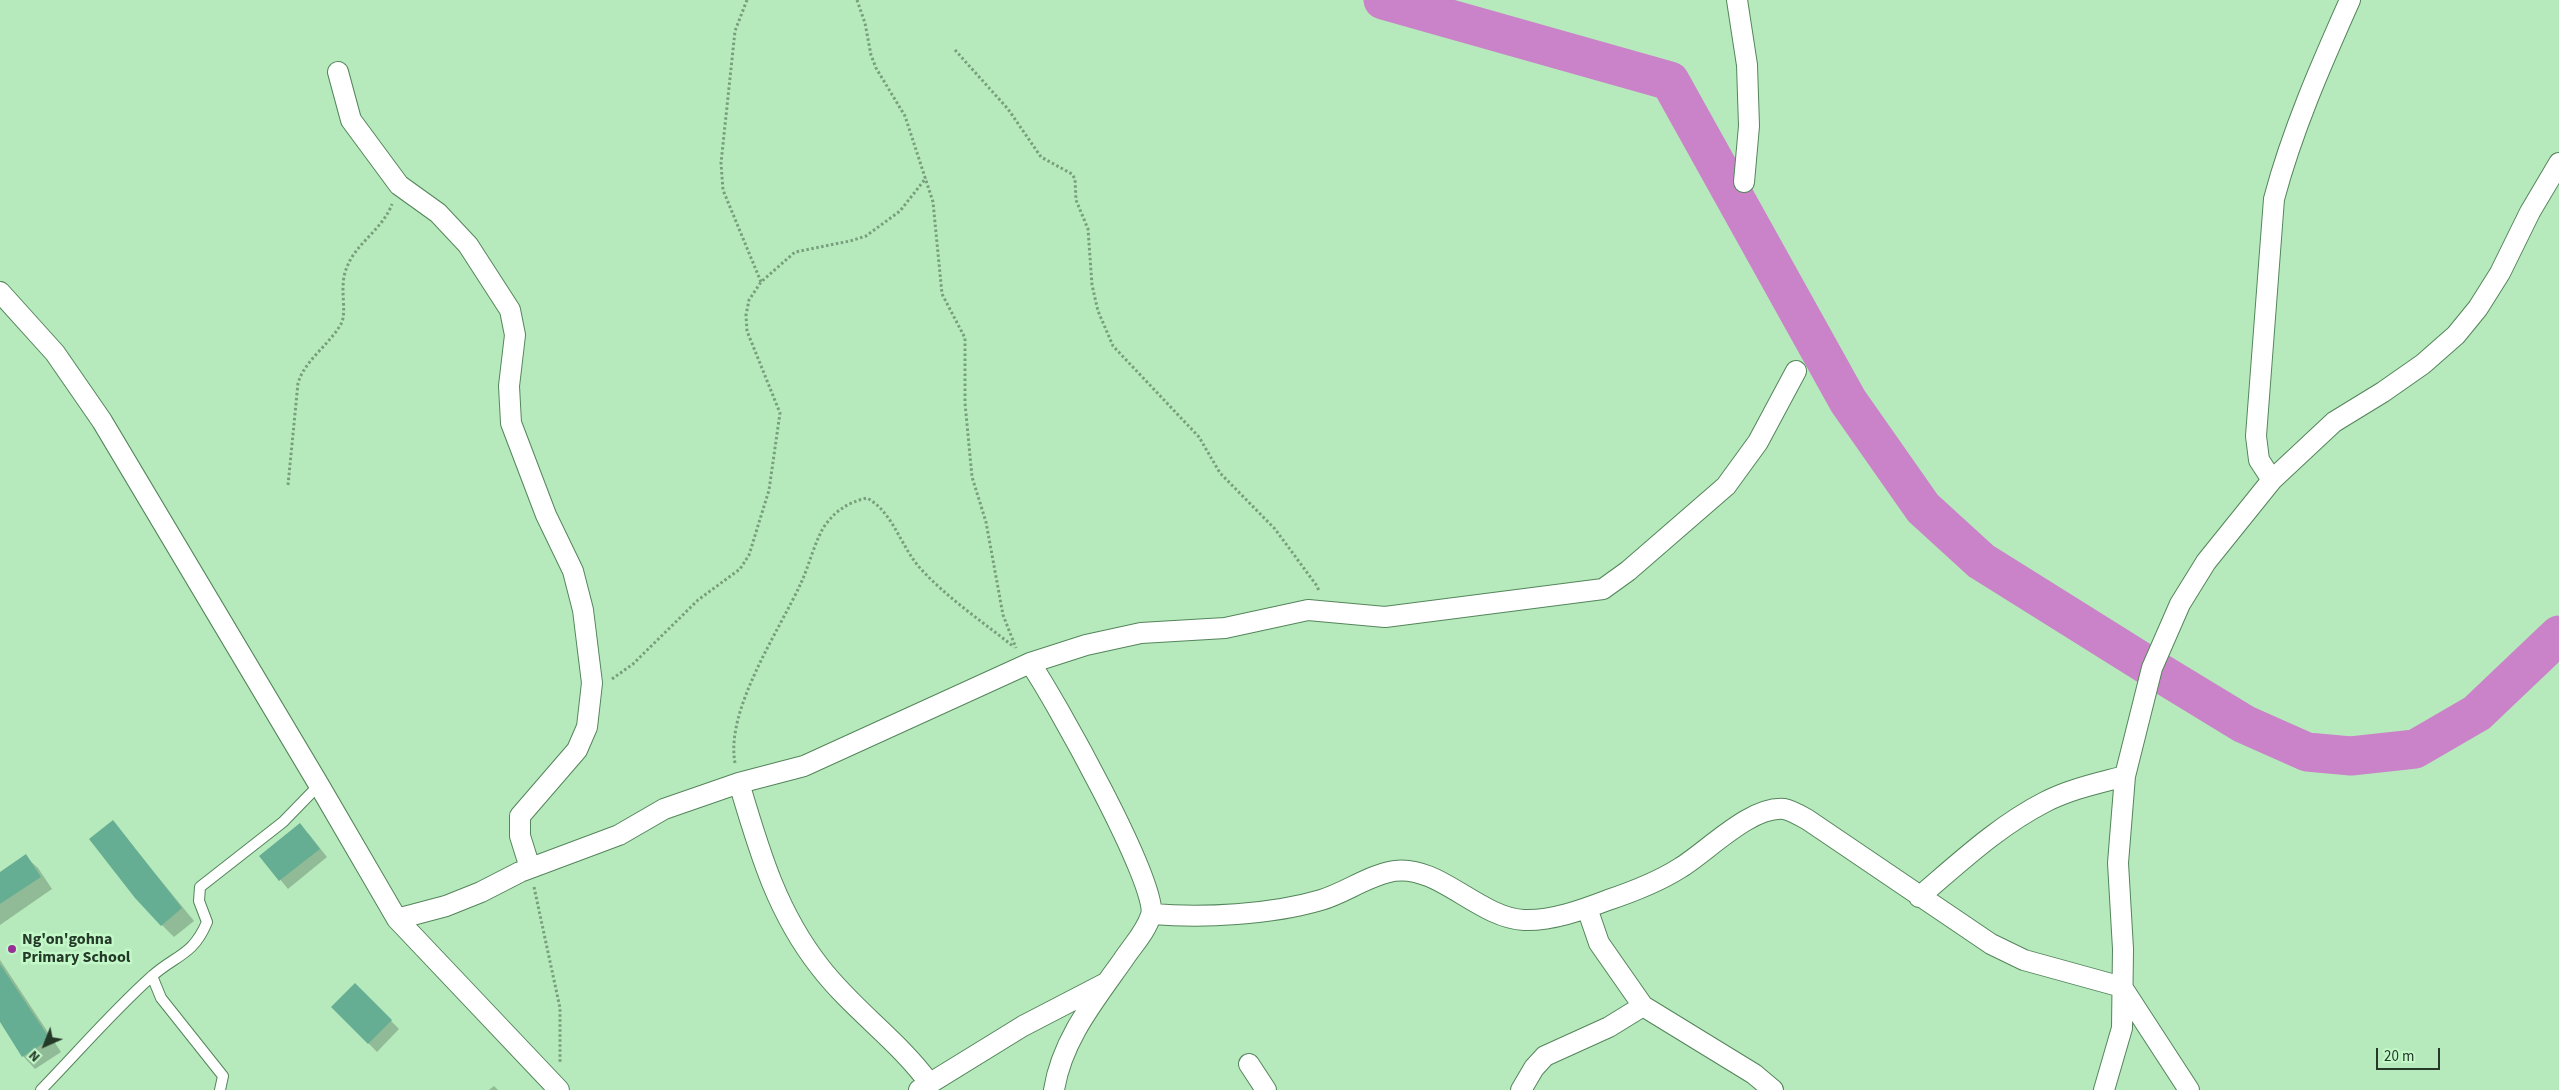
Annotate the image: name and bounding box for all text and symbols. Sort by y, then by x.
place label: Ng'on'gohna Primary School [22,930,130,968]
marker: Ng'on'gohna Primary School [6,943,18,955]
north arrow [20,1020,70,1070]
scale bar [2379,1038,2443,1070]
text: N [24,1045,45,1066]
text: 20 m [2384,1046,2414,1067]

